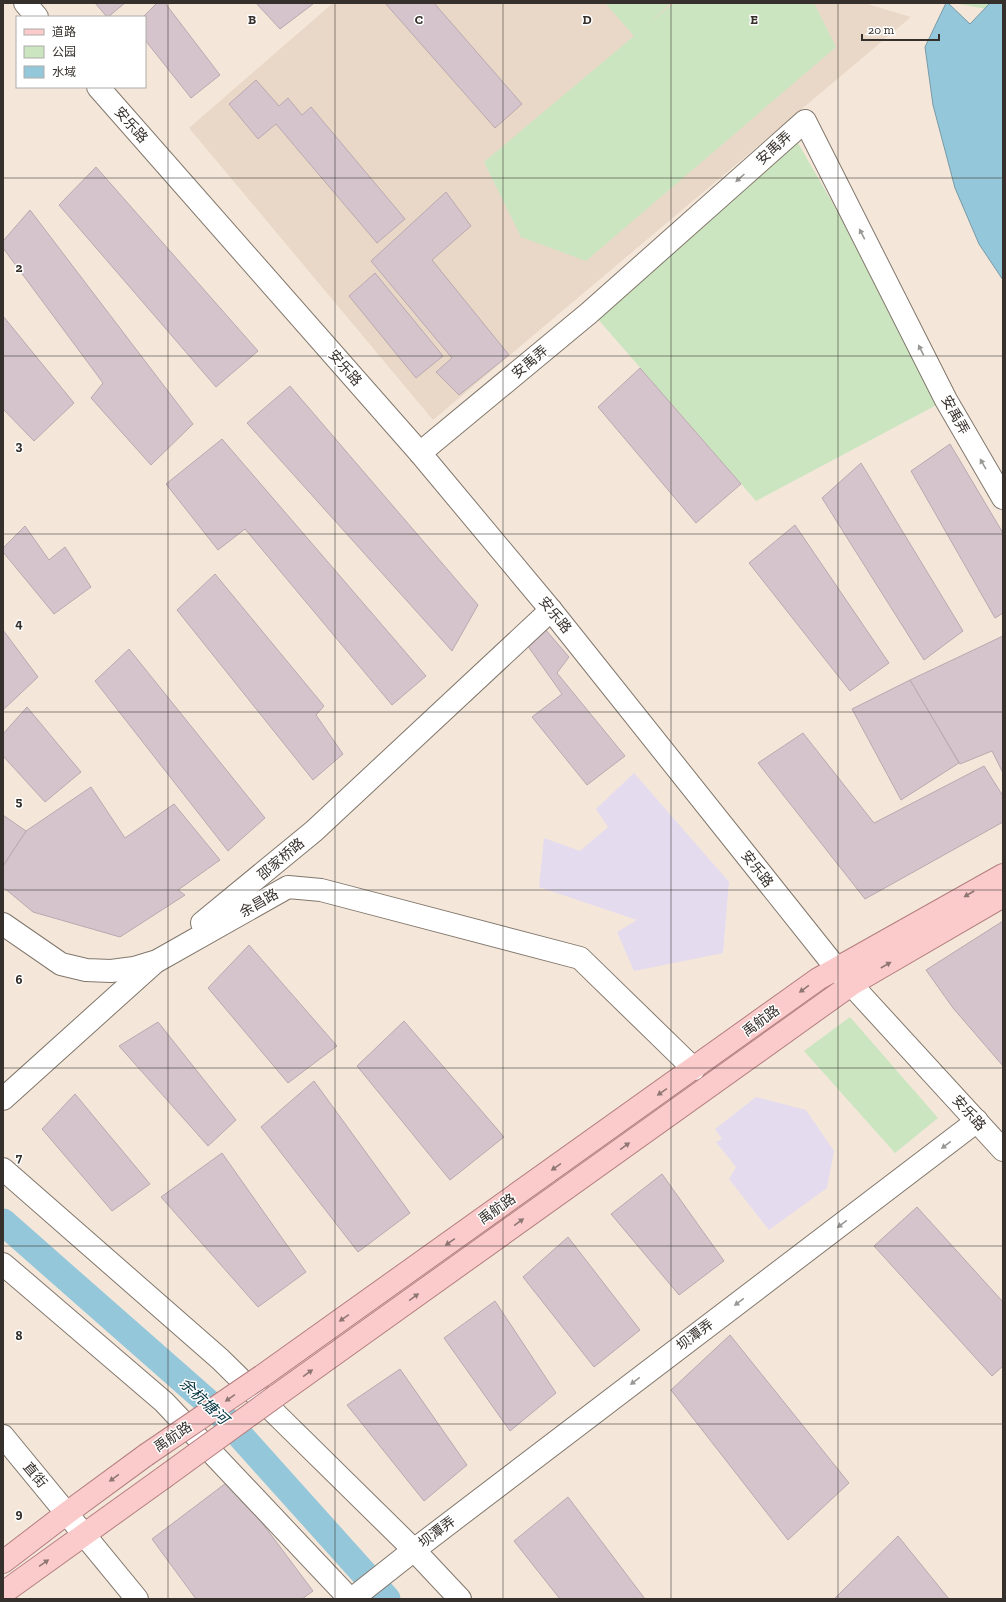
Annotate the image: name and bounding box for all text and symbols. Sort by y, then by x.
text: B [248,12,256,27]
text: C [415,12,423,27]
text: D [582,12,592,27]
text: E [750,12,758,27]
legend [16,16,146,88]
scale bar [862,16,939,42]
text: 20 m [868,23,895,37]
text: 道路 [52,25,76,39]
text: 公园 [52,45,76,59]
text: 水域 [52,65,76,79]
street label: 安乐路 [111,104,151,146]
street label: 安禹弄 [753,128,795,168]
one-way arrow [735,174,745,183]
one-way arrow [859,229,866,240]
text: 2 [16,260,23,275]
street label: 安禹弄 [508,342,552,382]
one-way arrow [918,345,924,356]
street label: 安乐路 [325,347,365,389]
street label: 安禹弄 [937,393,973,437]
text: 3 [16,438,23,453]
one-way arrow [980,458,987,470]
street label: 安乐路 [535,593,575,637]
text: 4 [15,616,23,631]
text: 5 [16,794,23,809]
street label: 邵家桥路 [254,834,308,884]
street label: 安乐路 [737,847,777,891]
street label: 余昌路 [237,885,281,921]
one-way arrow [963,890,975,897]
one-way arrow [880,961,892,968]
text: 6 [16,972,23,987]
one-way arrow [799,985,810,993]
street label: 禹航路 [739,1002,783,1040]
one-way arrow [657,1088,667,1096]
street label: 安乐路 [949,1092,989,1134]
one-way arrow [940,1141,951,1149]
one-way arrow [620,1142,630,1150]
text: 7 [16,1150,23,1165]
one-way arrow [551,1163,561,1171]
street label: 禹航路 [475,1190,519,1228]
one-way arrow [514,1218,525,1226]
one-way arrow [837,1219,848,1228]
one-way arrow [445,1238,455,1246]
one-way arrow [408,1293,419,1301]
one-way arrow [733,1298,744,1307]
one-way arrow [339,1314,349,1322]
street label: 坝潭弄 [673,1316,717,1354]
text: 8 [15,1328,23,1343]
one-way arrow [303,1369,313,1377]
water label: 余杭塘河 [176,1374,234,1430]
one-way arrow [630,1377,641,1385]
one-way arrow [225,1394,235,1402]
street label: 禹航路 [151,1418,195,1456]
street label: 直街 [19,1459,51,1491]
one-way arrow [109,1474,120,1482]
text: 9 [16,1506,23,1521]
street label: 坝潭弄 [415,1513,459,1551]
one-way arrow [39,1559,50,1567]

